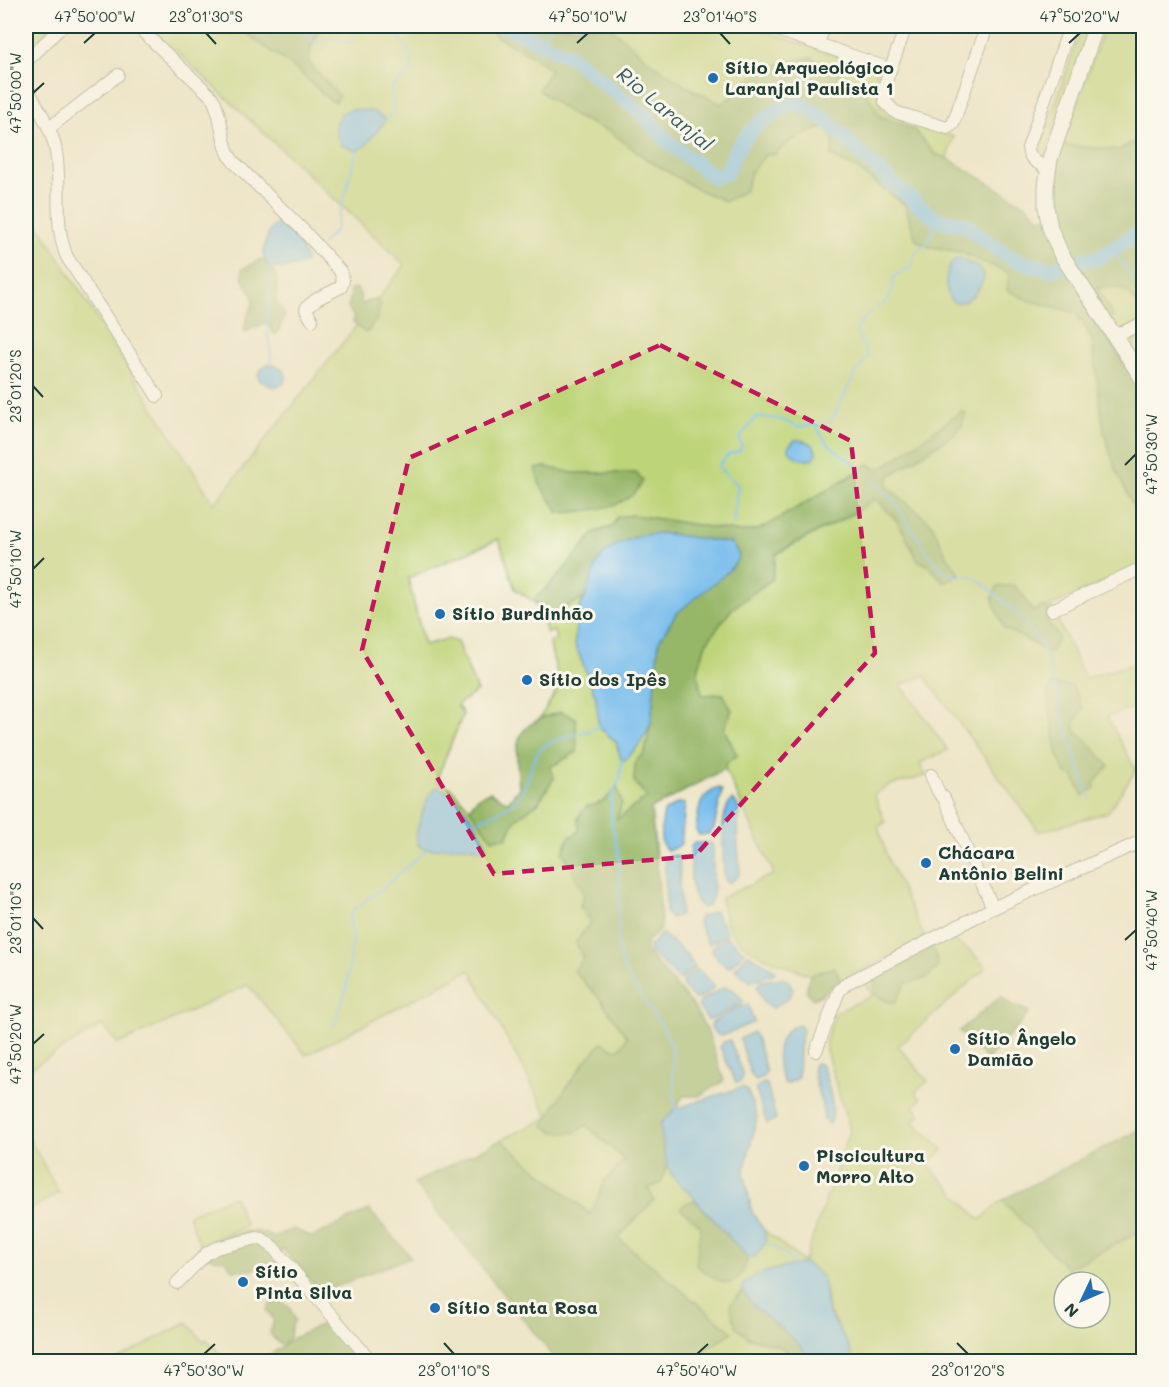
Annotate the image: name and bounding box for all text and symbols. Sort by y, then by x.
text: 47°50'00"W [54,6,136,26]
text: 23°01'30"S [169,6,243,26]
text: 47°50'10"W [549,6,627,26]
text: 23°01'40"S [683,6,757,26]
text: 47°50'20"W [1040,6,1120,26]
text: 47°50'00"W [5,52,25,134]
place label: Sítio Arqueológico Laranjal Paulista 1 [725,55,894,100]
water label: Rio Laranjal [612,60,719,156]
marker: Sítio Arqueológico Laranjal Paulista 1 [706,71,720,85]
text: 23°01'20"S [5,349,25,423]
text: 47°50'30"W [1141,414,1161,494]
text: 47°50'10"W [5,530,25,608]
place label: Sítio Burdinhão [452,601,593,625]
marker: Sítio Burdinhão [433,607,447,621]
place label: Sítio dos Ipês [539,667,667,691]
marker: Sítio dos Ipês [520,673,534,687]
place label: Chácara Antônio Belini [938,840,1064,885]
marker: Chácara Antônio Belini [919,856,933,870]
text: 23°01'10"S [5,882,25,954]
text: 47°50'40"W [1141,890,1161,970]
text: 47°50'20"W [5,1004,25,1084]
place label: Sítio Ângelo Damião [967,1026,1076,1071]
marker: Sítio Ângelo Damião [948,1042,962,1056]
place label: Piscicultura Morro Alto [816,1143,925,1188]
marker: Piscicultura Morro Alto [797,1159,811,1173]
place label: Sítio Pinta Silva [255,1259,352,1304]
north arrow [1052,1270,1112,1330]
marker: Sítio Pinta Silva [236,1275,250,1289]
place label: Sítio Santa Rosa [447,1295,598,1319]
text: N [1059,1299,1083,1322]
marker: Sítio Santa Rosa [428,1301,442,1315]
text: 47°50'30"W [164,1360,244,1380]
text: 23°01'10"S [418,1360,490,1380]
text: 47°50'40"W [657,1360,737,1380]
text: 23°01'20"S [931,1360,1005,1380]

